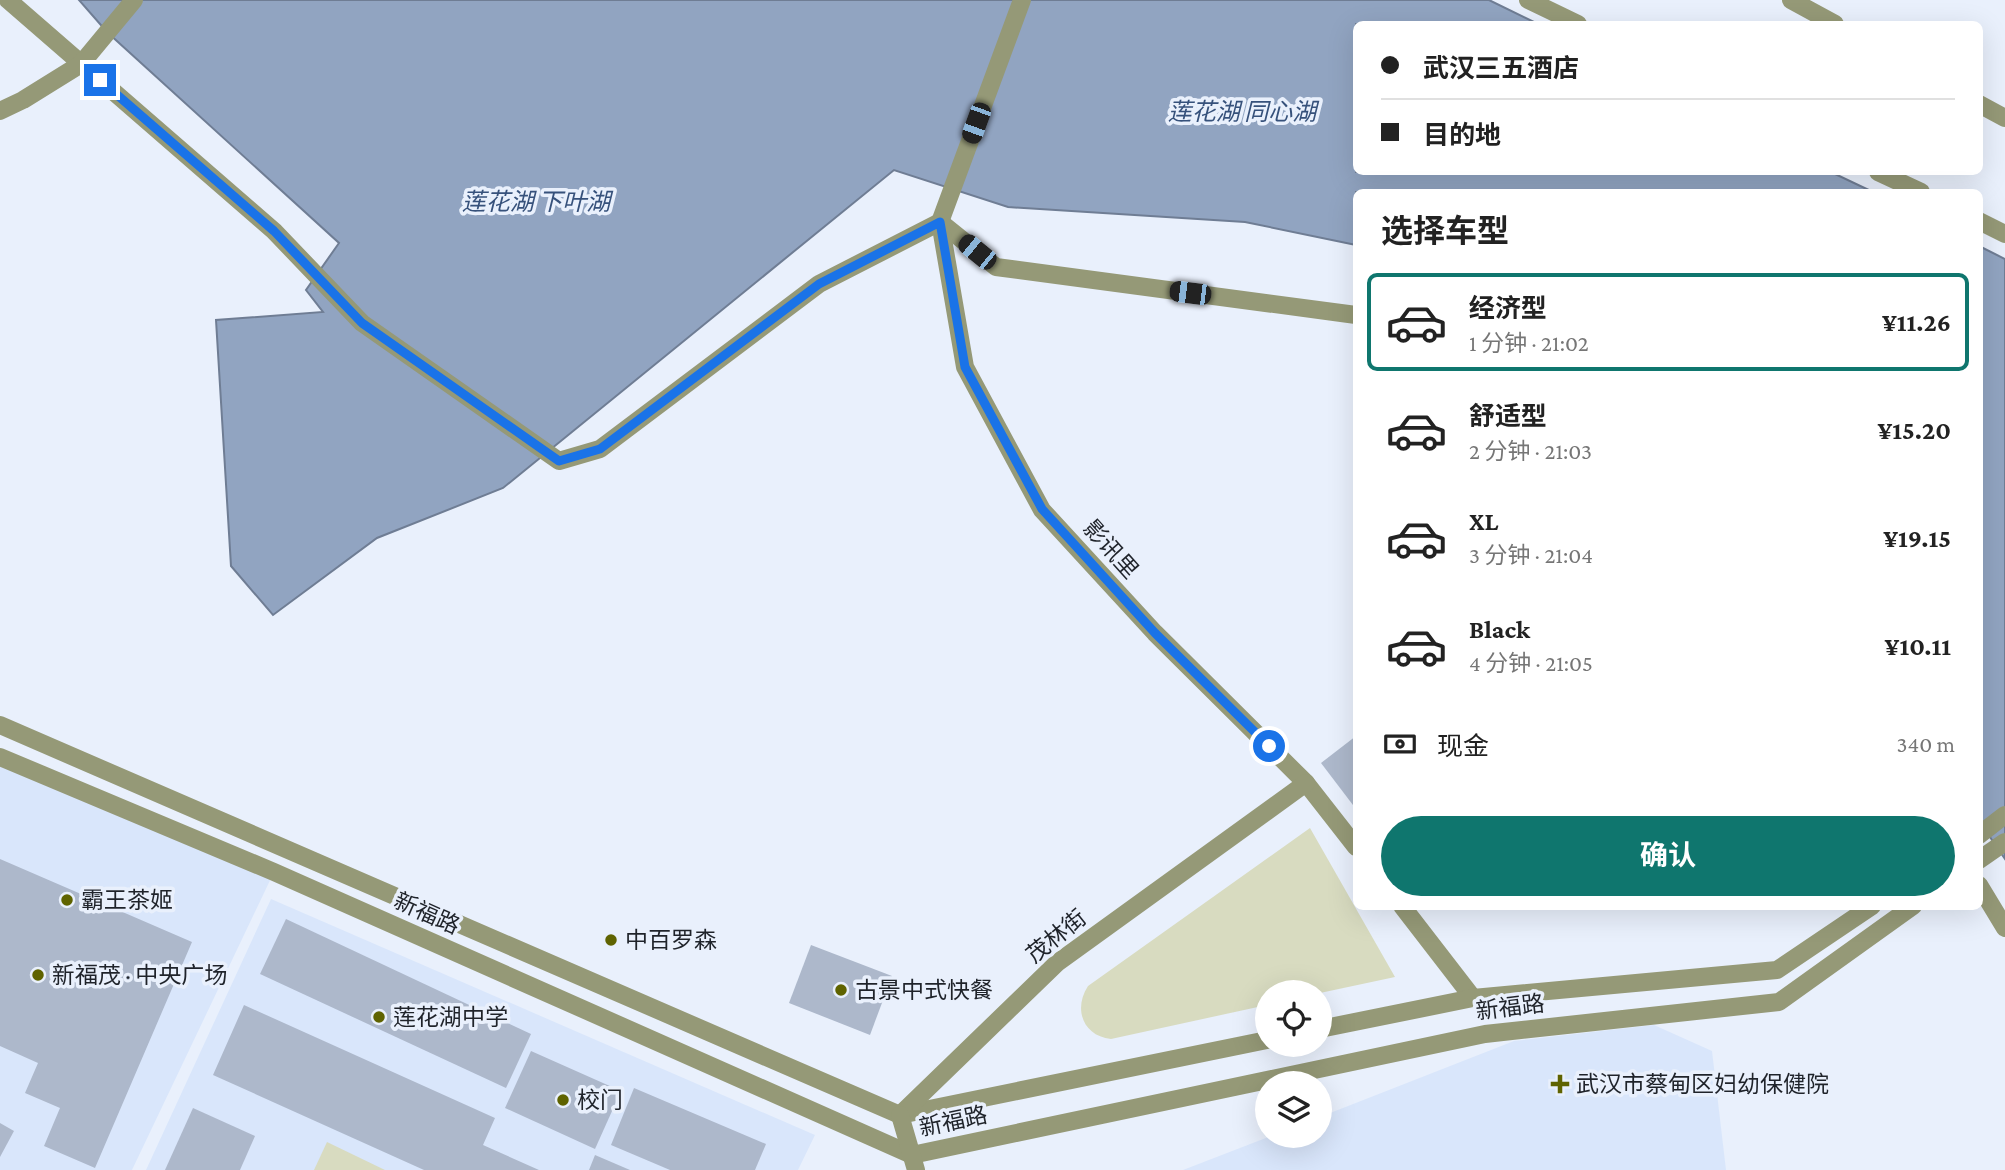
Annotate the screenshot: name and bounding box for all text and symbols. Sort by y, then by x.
text: 武汉三五酒店 [1423,54,1579,83]
route end [84,64,116,96]
water label: 莲花湖 同心湖 [1168,98,1320,125]
car [959,100,994,146]
text: 目的地 [1423,121,1501,150]
water label: 莲花湖 下叶湖 [462,188,614,215]
text: 选择车型 [1381,213,1509,249]
car [955,231,1000,273]
car [1168,280,1213,306]
icon: car [1385,291,1448,354]
text: 经济型 [1469,294,1547,323]
text: ¥11.26 [1882,308,1951,337]
text: 1 分钟 · 21:02 [1469,330,1589,356]
icon: car [1385,399,1448,462]
text: 舒适型 [1469,402,1547,431]
text: ¥15.20 [1878,416,1951,445]
text: 2 分钟 · 21:03 [1469,438,1592,464]
icon: car [1385,507,1448,570]
text: XL [1469,507,1498,536]
street label: 影讯里 [1078,515,1144,583]
text: ¥19.15 [1883,524,1951,553]
text: 3 分钟 · 21:04 [1469,542,1593,568]
icon: car [1385,615,1448,678]
text: Black [1469,615,1530,644]
text: ¥10.11 [1885,632,1951,661]
text: 4 分钟 · 21:05 [1469,650,1593,676]
icon: cash [1381,725,1419,763]
route start [1253,730,1285,762]
text: 340 m [1897,731,1955,757]
text: 现金 [1437,732,1489,761]
button: 确认 [1381,816,1955,896]
place label: 霸王茶姬 [81,887,173,913]
street label: 新福路 [390,887,464,939]
marker: 霸王茶姬 [59,892,75,908]
street label: 茂林街 [1021,904,1091,968]
place label: 中百罗森 [625,927,717,953]
marker: 中百罗森 [603,932,619,948]
place label: 新福茂 · 中央广场 [52,962,227,988]
marker: 新福茂 · 中央广场 [30,967,46,983]
place label: 古景中式快餐 [855,977,993,1003]
map controls [1255,980,1332,1148]
button: locate [1255,980,1332,1057]
marker: 古景中式快餐 [833,982,849,998]
street label: 新福路 [1474,990,1546,1024]
place label: 莲花湖中学 [393,1004,508,1030]
marker: 莲花湖中学 [371,1009,387,1025]
button: layers [1255,1071,1332,1148]
place label: 武汉市蔡甸区妇幼保健院 [1576,1071,1829,1097]
marker: 武汉市蔡甸区妇幼保健院 [1550,1074,1570,1094]
place label: 校门 [577,1087,623,1113]
marker: 校门 [555,1092,571,1108]
street label: 新福路 [917,1101,989,1141]

